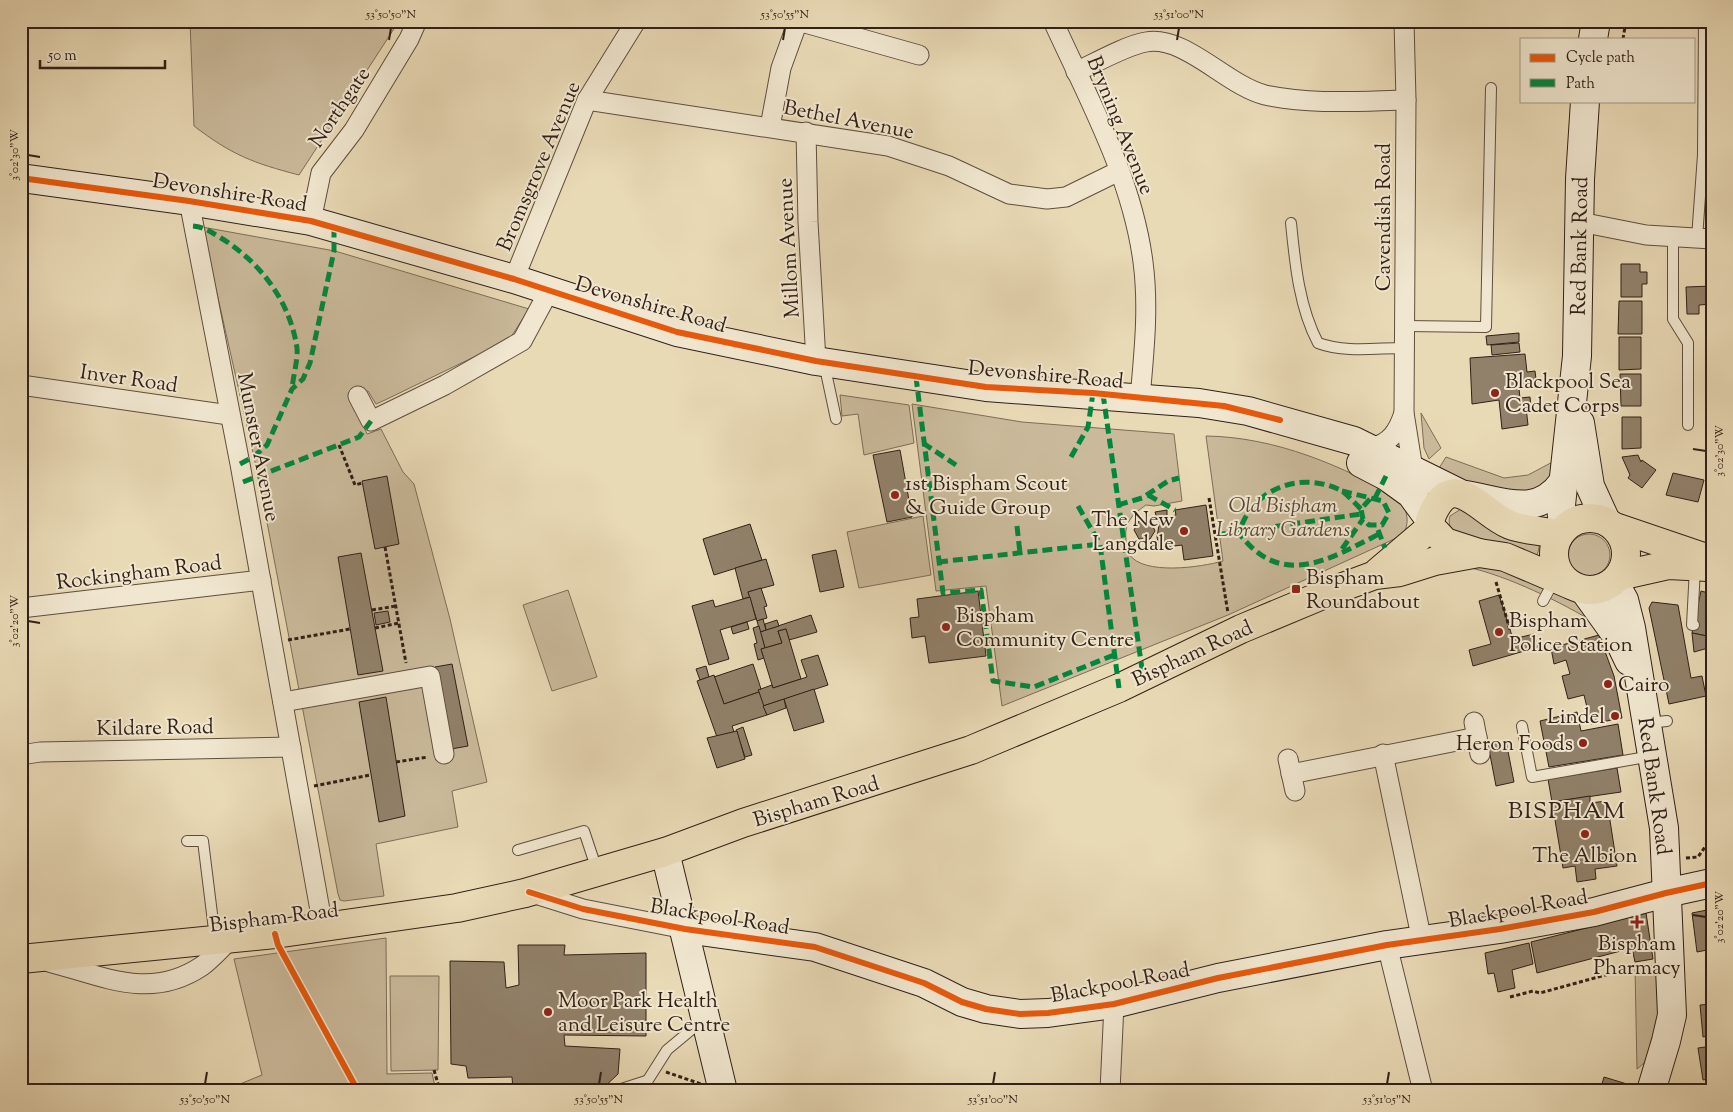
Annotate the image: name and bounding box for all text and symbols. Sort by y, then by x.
text: 53°50'50"N [365,6,416,24]
text: 53°50'55"N [760,6,810,24]
text: 53°51'00"N [1153,6,1204,24]
scale bar [40,38,165,70]
legend [1520,38,1696,102]
text: 50 m [47,46,77,67]
text: Cycle path [1566,48,1635,69]
street label: Bryning Avenue [1078,52,1161,200]
street label: Northgate [303,62,379,155]
text: Path [1566,74,1595,95]
street label: Bromsgrove Avenue [490,77,589,256]
street label: Bethel Avenue [781,94,916,148]
text: 3°02'30"W [6,129,24,181]
street label: Cavendish Road [1370,143,1400,291]
street label: Devonshire Road [150,167,309,221]
street label: Red Bank Road [1565,176,1597,316]
street label: Millom Avenue [771,177,809,319]
street label: Devonshire Road [571,270,730,342]
street label: Devonshire Road [967,354,1125,398]
street label: Inver Road [78,358,180,402]
place label: Blackpool Sea Cadet Corps [1505,368,1631,422]
street label: Munster Avenue [228,370,286,524]
marker: Blackpool Sea Cadet Corps [1489,387,1501,399]
text: 3°02'30"W [1711,425,1729,477]
place label: 1st Bispham Scout & Guide Group [905,470,1068,524]
marker: 1st Bispham Scout & Guide Group [889,489,901,501]
park label: Old Bispham Library Gardens [1216,492,1350,546]
place label: The New Langdale [1091,506,1174,560]
marker: The New Langdale [1178,525,1190,537]
street label: Rockingham Road [55,549,224,599]
place label: Bispham Roundabout [1306,564,1420,618]
marker: Bispham Roundabout [1290,583,1302,595]
text: 3°02'20"W [6,594,24,647]
place label: Bispham Community Centre [956,602,1134,656]
place label: Bispham Police Station [1509,607,1633,661]
street label: Bispham Road [1128,614,1258,696]
marker: Bispham Community Centre [940,621,952,633]
marker: Bispham Police Station [1493,626,1505,638]
place label: Cairo [1618,671,1670,701]
marker: Cairo [1602,678,1614,690]
place label: Lindel [1547,703,1605,733]
marker: Lindel [1609,710,1621,722]
street label: Kildare Road [96,713,214,745]
street label: Red Bank Road [1628,715,1678,857]
place label: Heron Foods [1456,730,1573,760]
marker: Heron Foods [1577,737,1589,749]
street label: Bispham Road [750,770,883,836]
district label: BISPHAM [1508,795,1626,829]
marker: The Albion [1579,828,1591,840]
place label: The Albion [1532,842,1638,872]
street label: Blackpool Road [1446,883,1591,937]
text: 3°02'20"W [1711,890,1729,943]
street label: Blackpool Road [648,892,792,944]
street label: Bispham Road [208,896,341,942]
marker: Bispham Pharmacy [1631,916,1643,928]
place label: Bispham Pharmacy [1593,930,1681,984]
street label: Blackpool Road [1048,956,1193,1012]
place label: Moor Park Health and Leisure Centre [558,987,730,1041]
marker: Moor Park Health and Leisure Centre [542,1006,554,1018]
text: 53°50'50"N [179,1091,230,1109]
text: 53°50'55"N [574,1091,624,1109]
text: 53°51'00"N [967,1091,1018,1109]
text: 53°51'05"N [1362,1091,1411,1109]

